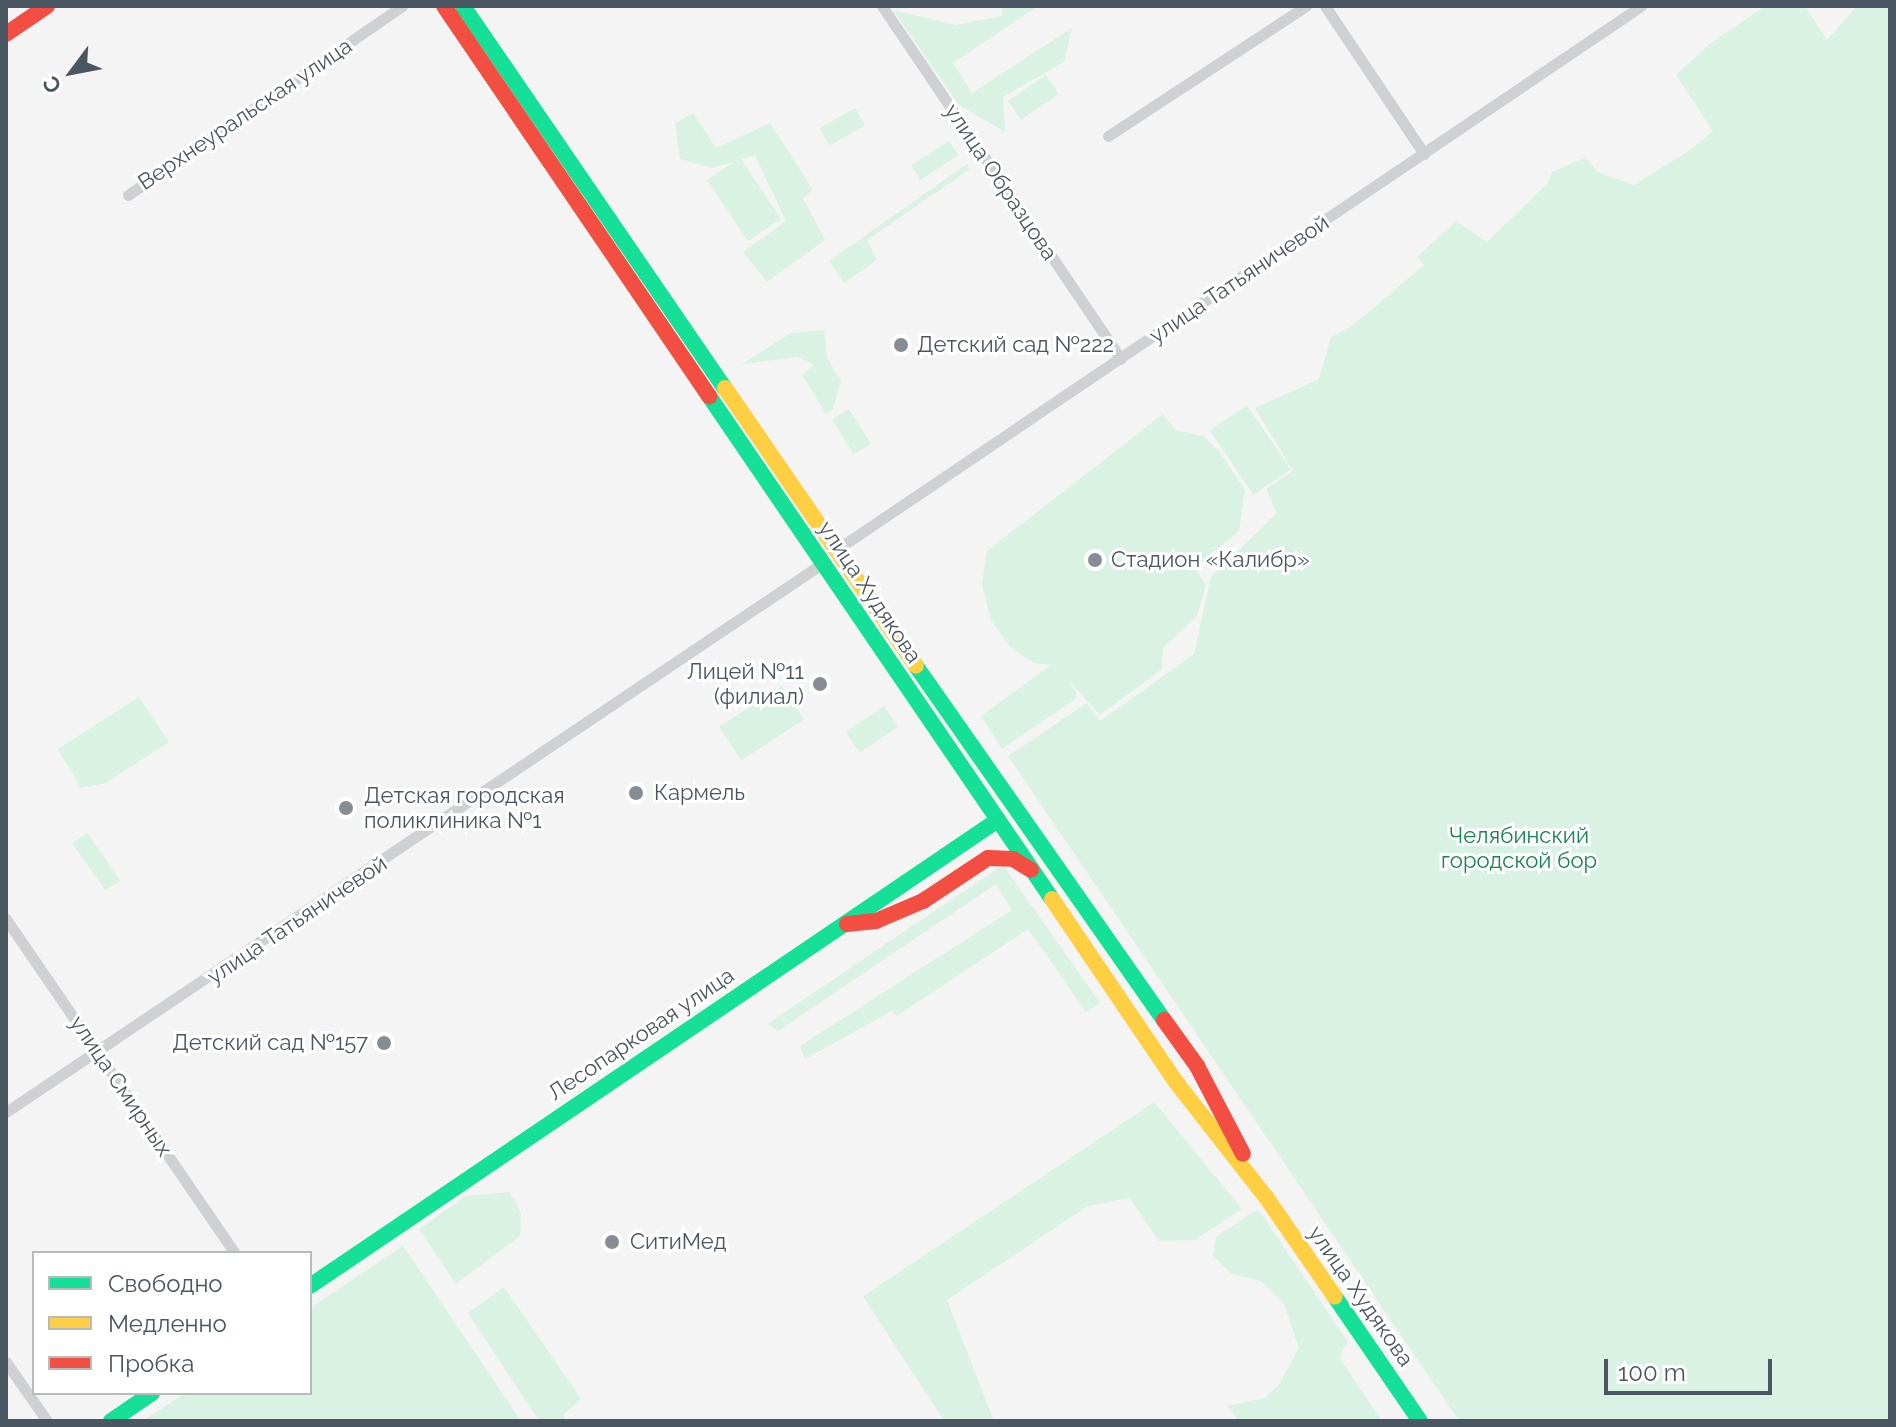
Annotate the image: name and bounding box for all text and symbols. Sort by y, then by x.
north arrow [32,32,112,112]
street label: Верхнеуральская улица [133,32,357,196]
text: С [37,71,67,98]
street label: улица Образцова [939,99,1063,265]
street label: улица Татьяничевой [1144,209,1334,349]
place label: Детский сад №222 [917,332,1114,358]
marker: Детский сад №222 [892,336,910,354]
street label: улица Худякова [813,516,927,668]
place label: Стадион «Калибр» [1111,547,1310,573]
marker: Стадион «Калибр» [1086,551,1104,569]
place label: Лицей №11 (филиал) [687,658,804,710]
marker: Лицей №11 (филиал) [811,675,829,693]
place label: Кармель [654,780,745,806]
place label: Детская городская поликлиника №1 [364,782,565,834]
marker: Кармель [625,782,647,804]
marker: Детская городская поликлиника №1 [335,797,357,819]
park label: Челябинский городской бор [1441,822,1597,874]
street label: улица Татьяничевой [202,850,392,990]
street label: Лесопарковая улица [543,962,739,1106]
street label: улица Смирных [64,1011,178,1161]
place label: Детский сад №157 [172,1030,368,1056]
marker: Детский сад №157 [375,1034,393,1052]
street label: улица Худякова [1303,1221,1419,1371]
place label: СитиМед [630,1229,727,1255]
marker: СитиМед [601,1231,623,1253]
legend [32,1251,312,1395]
text: Свободно [108,1269,223,1298]
text: Медленно [108,1309,227,1338]
scale bar [1608,1343,1776,1393]
text: Пробка [108,1349,194,1378]
text: 100 m [1618,1358,1686,1387]

